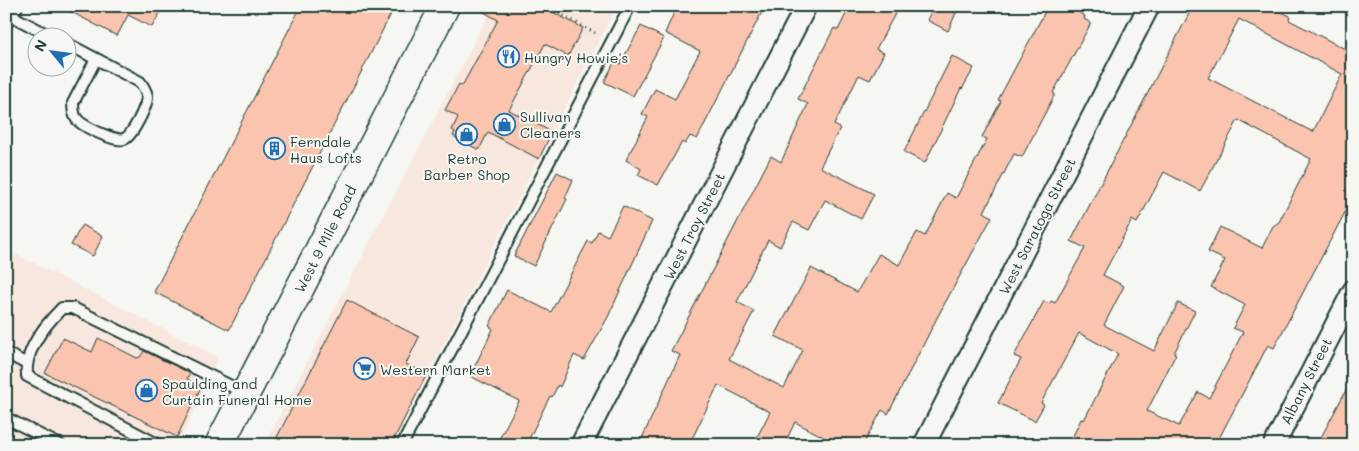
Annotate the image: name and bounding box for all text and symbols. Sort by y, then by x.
north arrow [28,28,78,78]
text: N [29,36,51,55]
restaurant icon: Hungry Howie's [496,45,520,69]
place label: Hungry Howie's [524,48,628,67]
place label: Sullivan Cleaners [520,107,581,142]
shop icon: Sullivan Cleaners [492,112,516,136]
shop icon: Retro Barber Shop [455,123,479,147]
place label: Ferndale Haus Lofts [290,132,362,167]
building icon: Ferndale Haus Lofts [262,137,286,161]
place label: Retro Barber Shop [424,149,510,184]
street label: West Saratoga Street [994,154,1080,298]
street label: West Troy Street [659,169,729,283]
street label: West 9 Mile Road [290,182,360,296]
street label: Albany Street [1276,334,1336,428]
supermarket icon: Western Market [352,357,376,381]
place label: Western Market [380,360,491,379]
place label: Spaulding and Curtain Funeral Home [162,374,312,409]
shop icon: Spaulding and Curtain Funeral Home [134,379,158,403]

